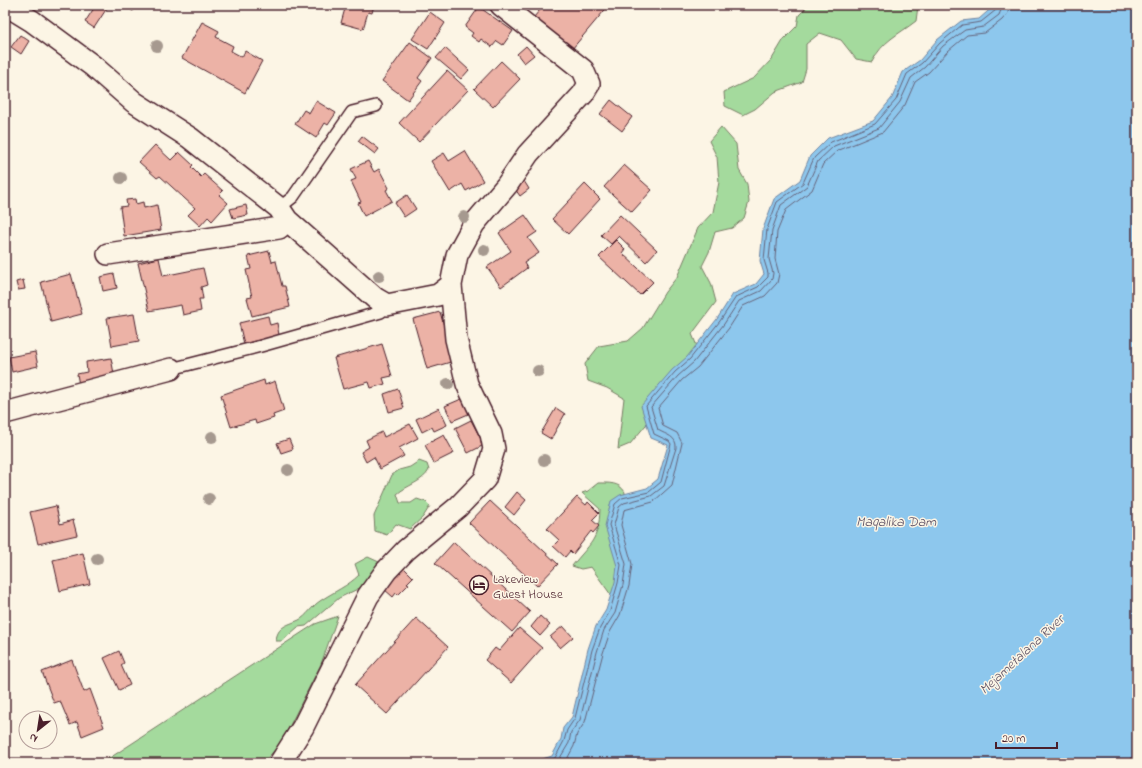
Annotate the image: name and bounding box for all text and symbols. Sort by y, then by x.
water label: Maqalika Dam [856,512,936,533]
place label: Lakeview Guest House [493,570,563,604]
hotel icon: Lakeview Guest House [468,574,490,596]
water label: Mejametalana River [975,609,1070,700]
north arrow [18,710,58,750]
scale bar [996,724,1057,750]
text: N [26,729,41,747]
text: 20 m [1002,730,1025,748]

